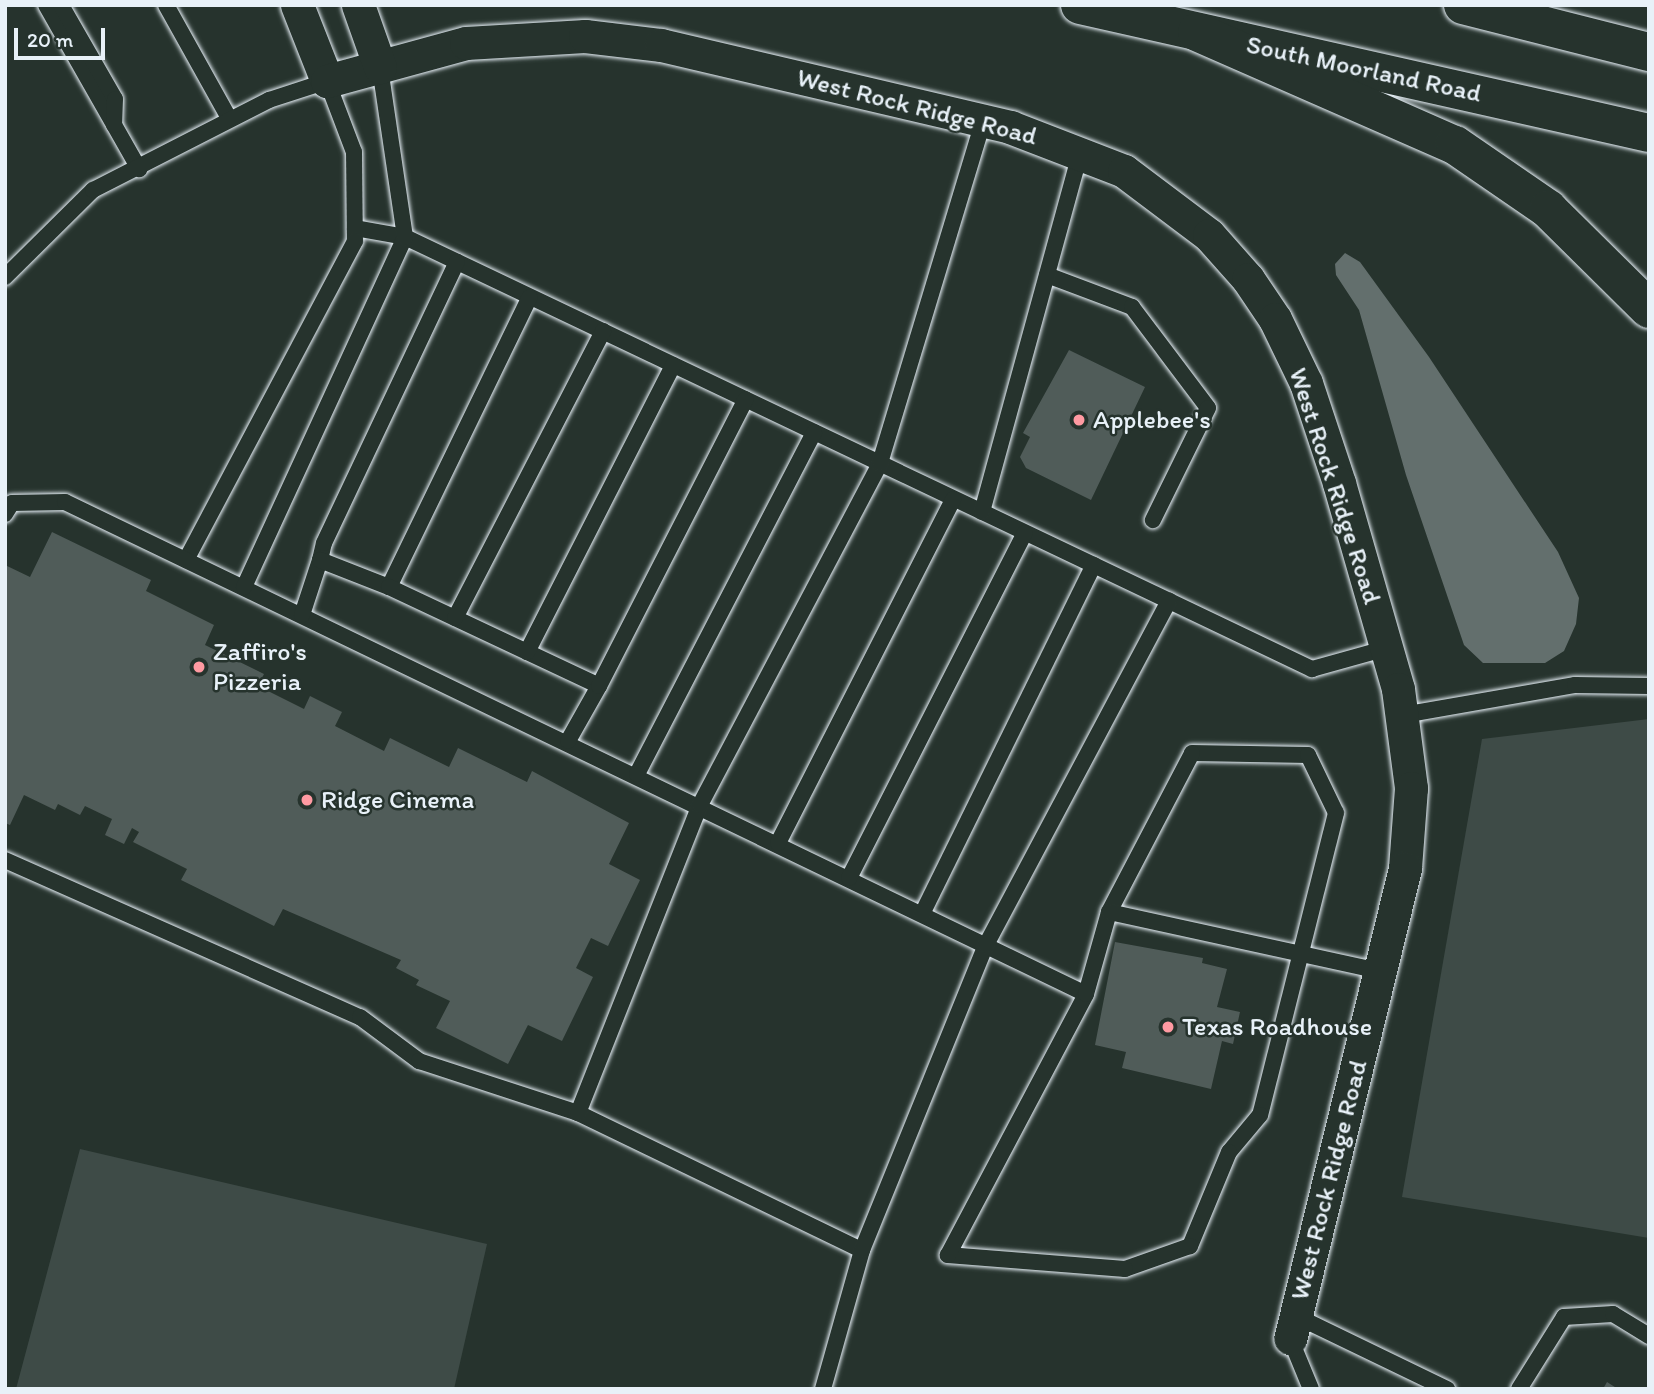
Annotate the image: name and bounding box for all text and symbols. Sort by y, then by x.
scale bar [18,14,108,58]
text: 20 m [27,27,73,52]
street label: South Moorland Road [1243,29,1485,109]
street label: West Rock Ridge Road [794,62,1040,152]
street label: West Rock Ridge Road [1282,365,1388,607]
place label: Applebee's [1093,404,1211,436]
marker: Applebee's [1071,412,1087,428]
place label: Zaffiro's Pizzeria [213,636,307,698]
marker: Zaffiro's Pizzeria [191,659,207,675]
place label: Ridge Cinema [321,784,474,816]
marker: Ridge Cinema [299,792,315,808]
place label: Texas Roadhouse [1182,1011,1370,1043]
marker: Texas Roadhouse [1160,1019,1176,1035]
street label: West Rock Ridge Road [1284,1057,1374,1303]

